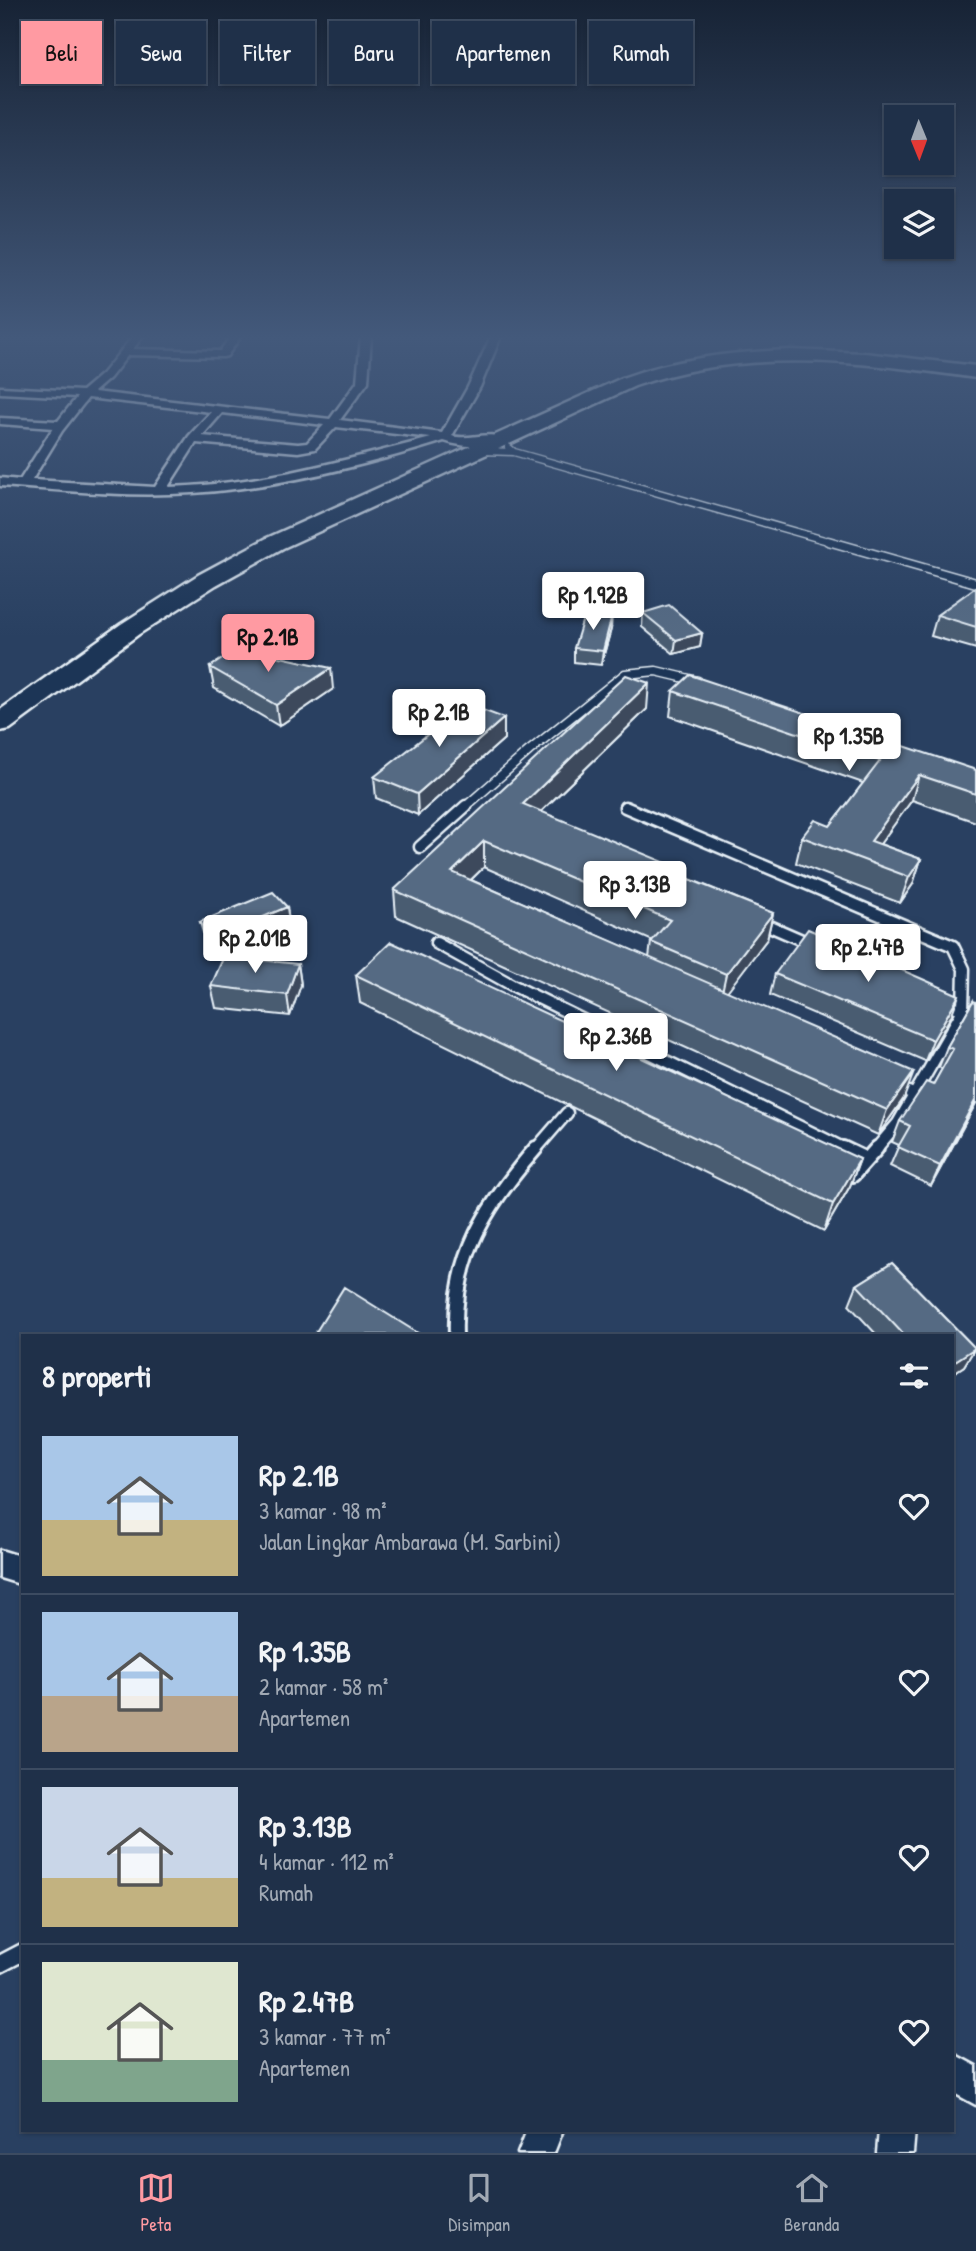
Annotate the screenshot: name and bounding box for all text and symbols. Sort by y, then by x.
chip: Beli [21,21,102,84]
chip: Sewa [116,21,206,84]
chip: Filter [220,21,315,84]
chip: Baru [329,21,418,84]
chip: Apartemen [432,21,575,84]
chip: Rumah [589,21,693,84]
north arrow [884,105,954,175]
map controls [884,105,954,259]
button: layers [884,189,954,259]
pin: Rp 1.92B [521,572,665,632]
text: Rp 1.92B [558,579,628,610]
pin: Rp 2.1B [203,614,333,674]
text: Rp 2.1B [237,621,299,652]
pin: Rp 2.1B [374,690,504,749]
text: Rp 2.1B [408,696,470,727]
pin: Rp 1.35B [777,714,921,773]
text: Rp 1.35B [814,720,884,751]
pin: Rp 3.13B [563,862,707,921]
text: Rp 3.13B [599,868,671,899]
pin: Rp 2.01B [183,916,327,975]
text: Rp 2.01B [219,922,291,953]
pin: Rp 2.47B [796,925,940,984]
text: Rp 2.47B [832,931,904,962]
pin: Rp 2.36B [544,1014,688,1073]
text: Rp 2.36B [580,1020,652,1051]
text: 8 properti [42,1356,152,1396]
icon: filters [895,1357,933,1395]
text: Rp 2.1B [259,1455,339,1495]
icon: home [98,1464,182,1548]
icon: heart [895,1487,933,1525]
text: 3 kamar · 98 m² [259,1495,386,1526]
text: Jalan Lingkar Ambarawa (M. Sarbini) [259,1526,561,1557]
text: Rp 1.35B [259,1631,351,1671]
icon: home [98,1640,182,1724]
icon: heart [895,1663,933,1701]
text: 2 kamar · 58 m² [259,1671,388,1702]
text: Apartemen [259,1702,350,1733]
text: Rp 3.13B [259,1806,352,1846]
icon: home [98,1815,182,1899]
icon: heart [895,1838,933,1876]
text: 4 kamar · 112 m² [259,1846,394,1877]
text: Rumah [259,1877,313,1908]
text: Rp 2.47B [259,1981,354,2021]
icon: home [98,1990,182,2074]
icon: heart [895,2013,933,2051]
text: 3 kamar · 77 m² [259,2021,391,2052]
text: Apartemen [259,2052,350,2083]
tab: Peta [137,2169,175,2237]
tab: Disimpan [448,2169,510,2237]
tab: Beranda [784,2169,839,2237]

